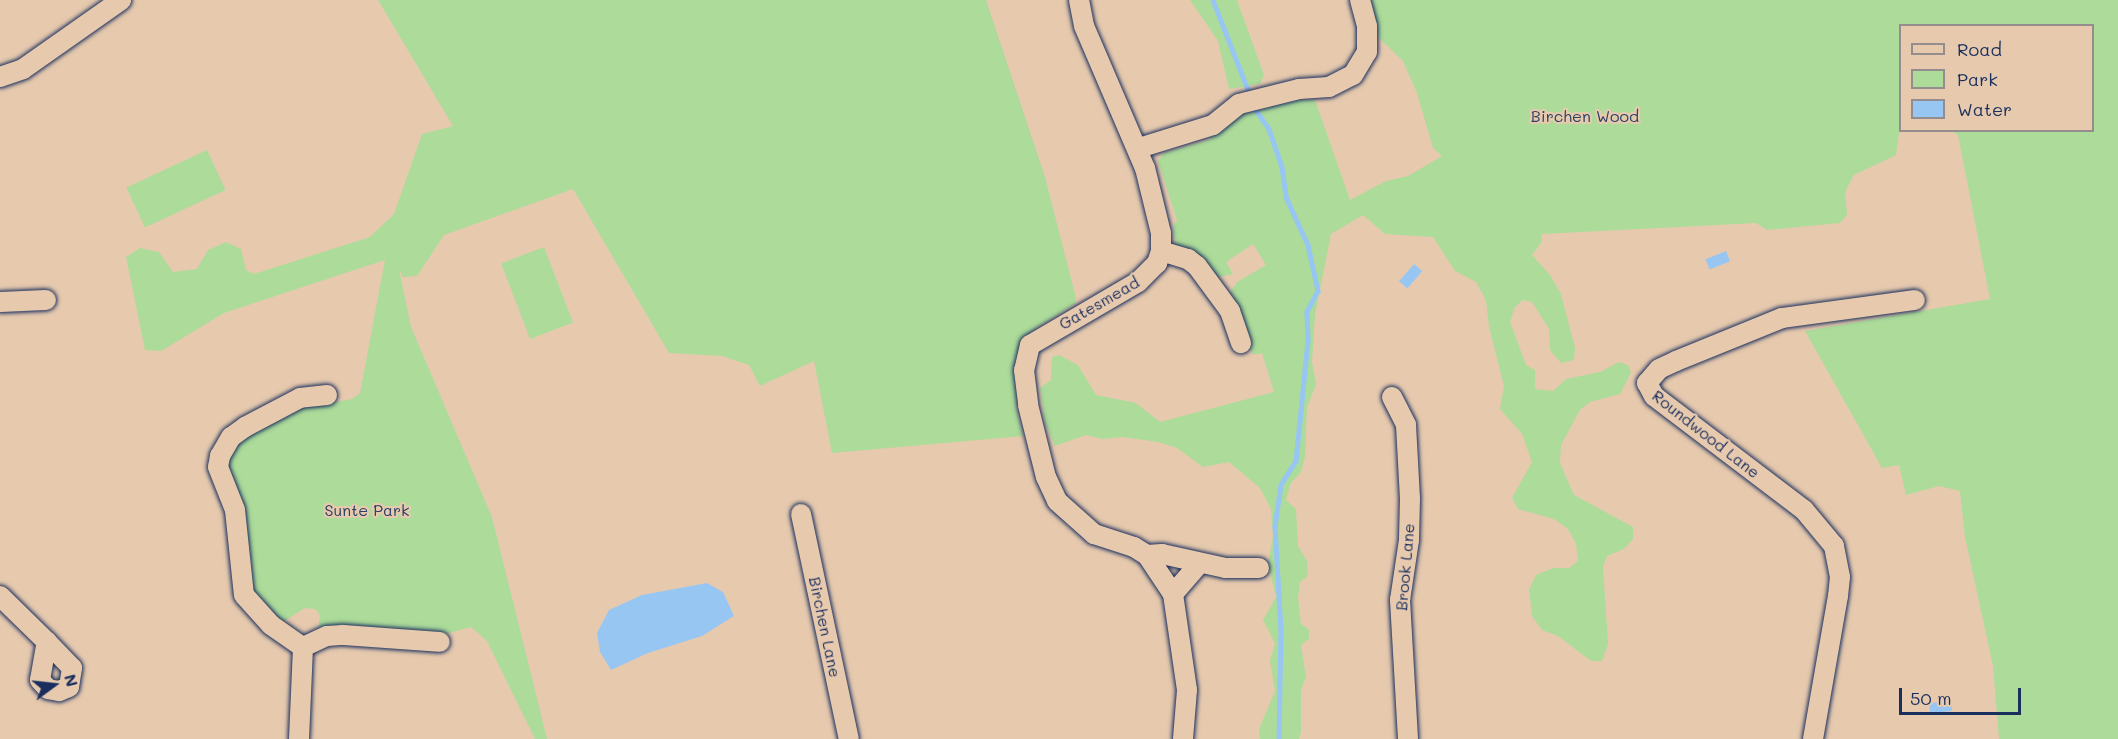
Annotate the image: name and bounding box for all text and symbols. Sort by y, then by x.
legend [1899,24,2094,132]
text: Road [1957,37,2002,61]
text: Park [1957,67,1998,91]
text: Water [1957,97,2012,121]
park label: Birchen Wood [1531,106,1639,126]
street label: Gatesmead [1056,272,1142,334]
street label: Roundwood Lane [1648,386,1764,482]
park label: Sunte Park [325,500,409,520]
street label: Brook Lane [1392,522,1418,612]
street label: Birchen Lane [805,575,845,679]
north arrow [24,655,84,715]
text: N [60,672,84,689]
scale bar [1902,676,2024,714]
text: 50 m [1910,686,1952,710]

